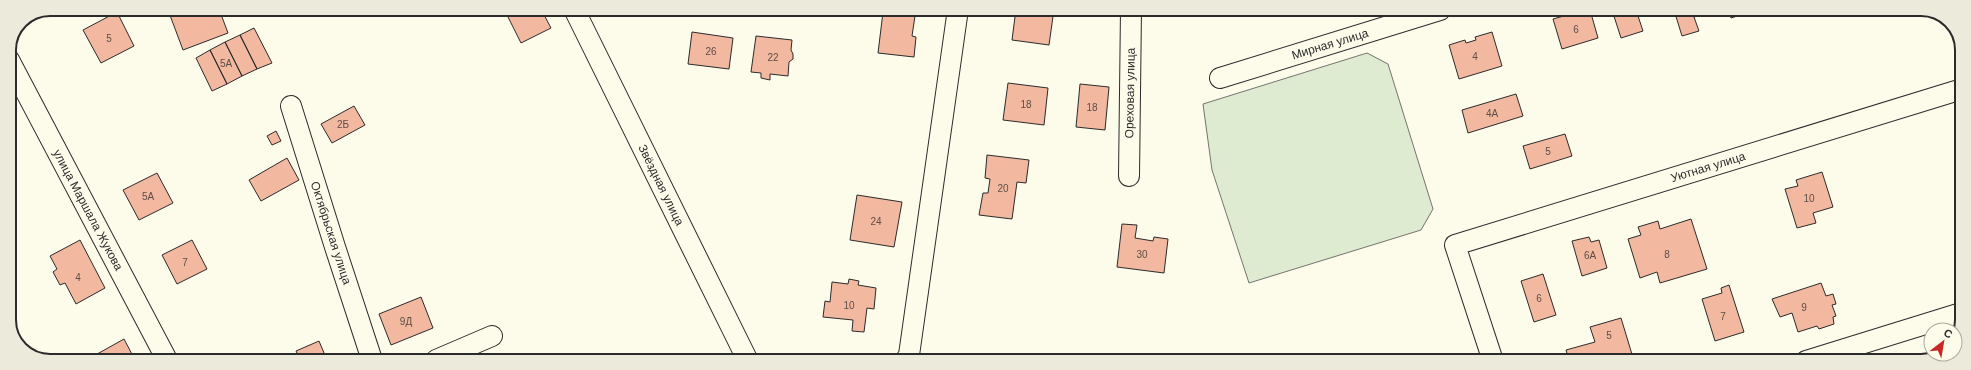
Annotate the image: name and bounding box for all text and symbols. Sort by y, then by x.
house number: 6 [1573,24,1579,35]
street label: Мирная улица [1290,26,1370,62]
house number: 5 [106,33,112,44]
house number: 26 [705,46,717,57]
street label: Ореховая улица [1122,47,1138,138]
house number: 4 [1472,51,1478,62]
house number: 22 [767,52,779,63]
house number: 5А [220,58,232,69]
house number: 18 [1020,99,1032,110]
house number: 18 [1086,102,1098,113]
house number: 4А [1486,108,1498,119]
house number: 2Б [337,119,349,130]
street label: Звёздная улица [635,142,687,228]
house number: 5 [1545,146,1551,157]
street label: улица Маршала Жукова [50,147,126,273]
street label: Уютная улица [1669,149,1747,185]
street label: Октябрьская улица [308,180,354,287]
house number: 20 [997,183,1009,194]
house number: 5А [142,191,154,202]
house number: 10 [1803,193,1815,204]
house number: 24 [870,216,882,227]
house number: 30 [1136,249,1148,260]
house number: 8 [1664,249,1670,260]
house number: 6А [1584,250,1596,261]
house number: 7 [182,257,188,268]
house number: 4 [75,272,81,283]
house number: 6 [1536,293,1542,304]
house number: 10 [843,300,855,311]
house number: 9 [1801,302,1807,313]
house number: 7 [1720,311,1726,322]
house number: 9Д [400,316,412,327]
north arrow [1923,322,1963,362]
text: С [1942,326,1955,341]
house number: 5 [1606,330,1612,341]

